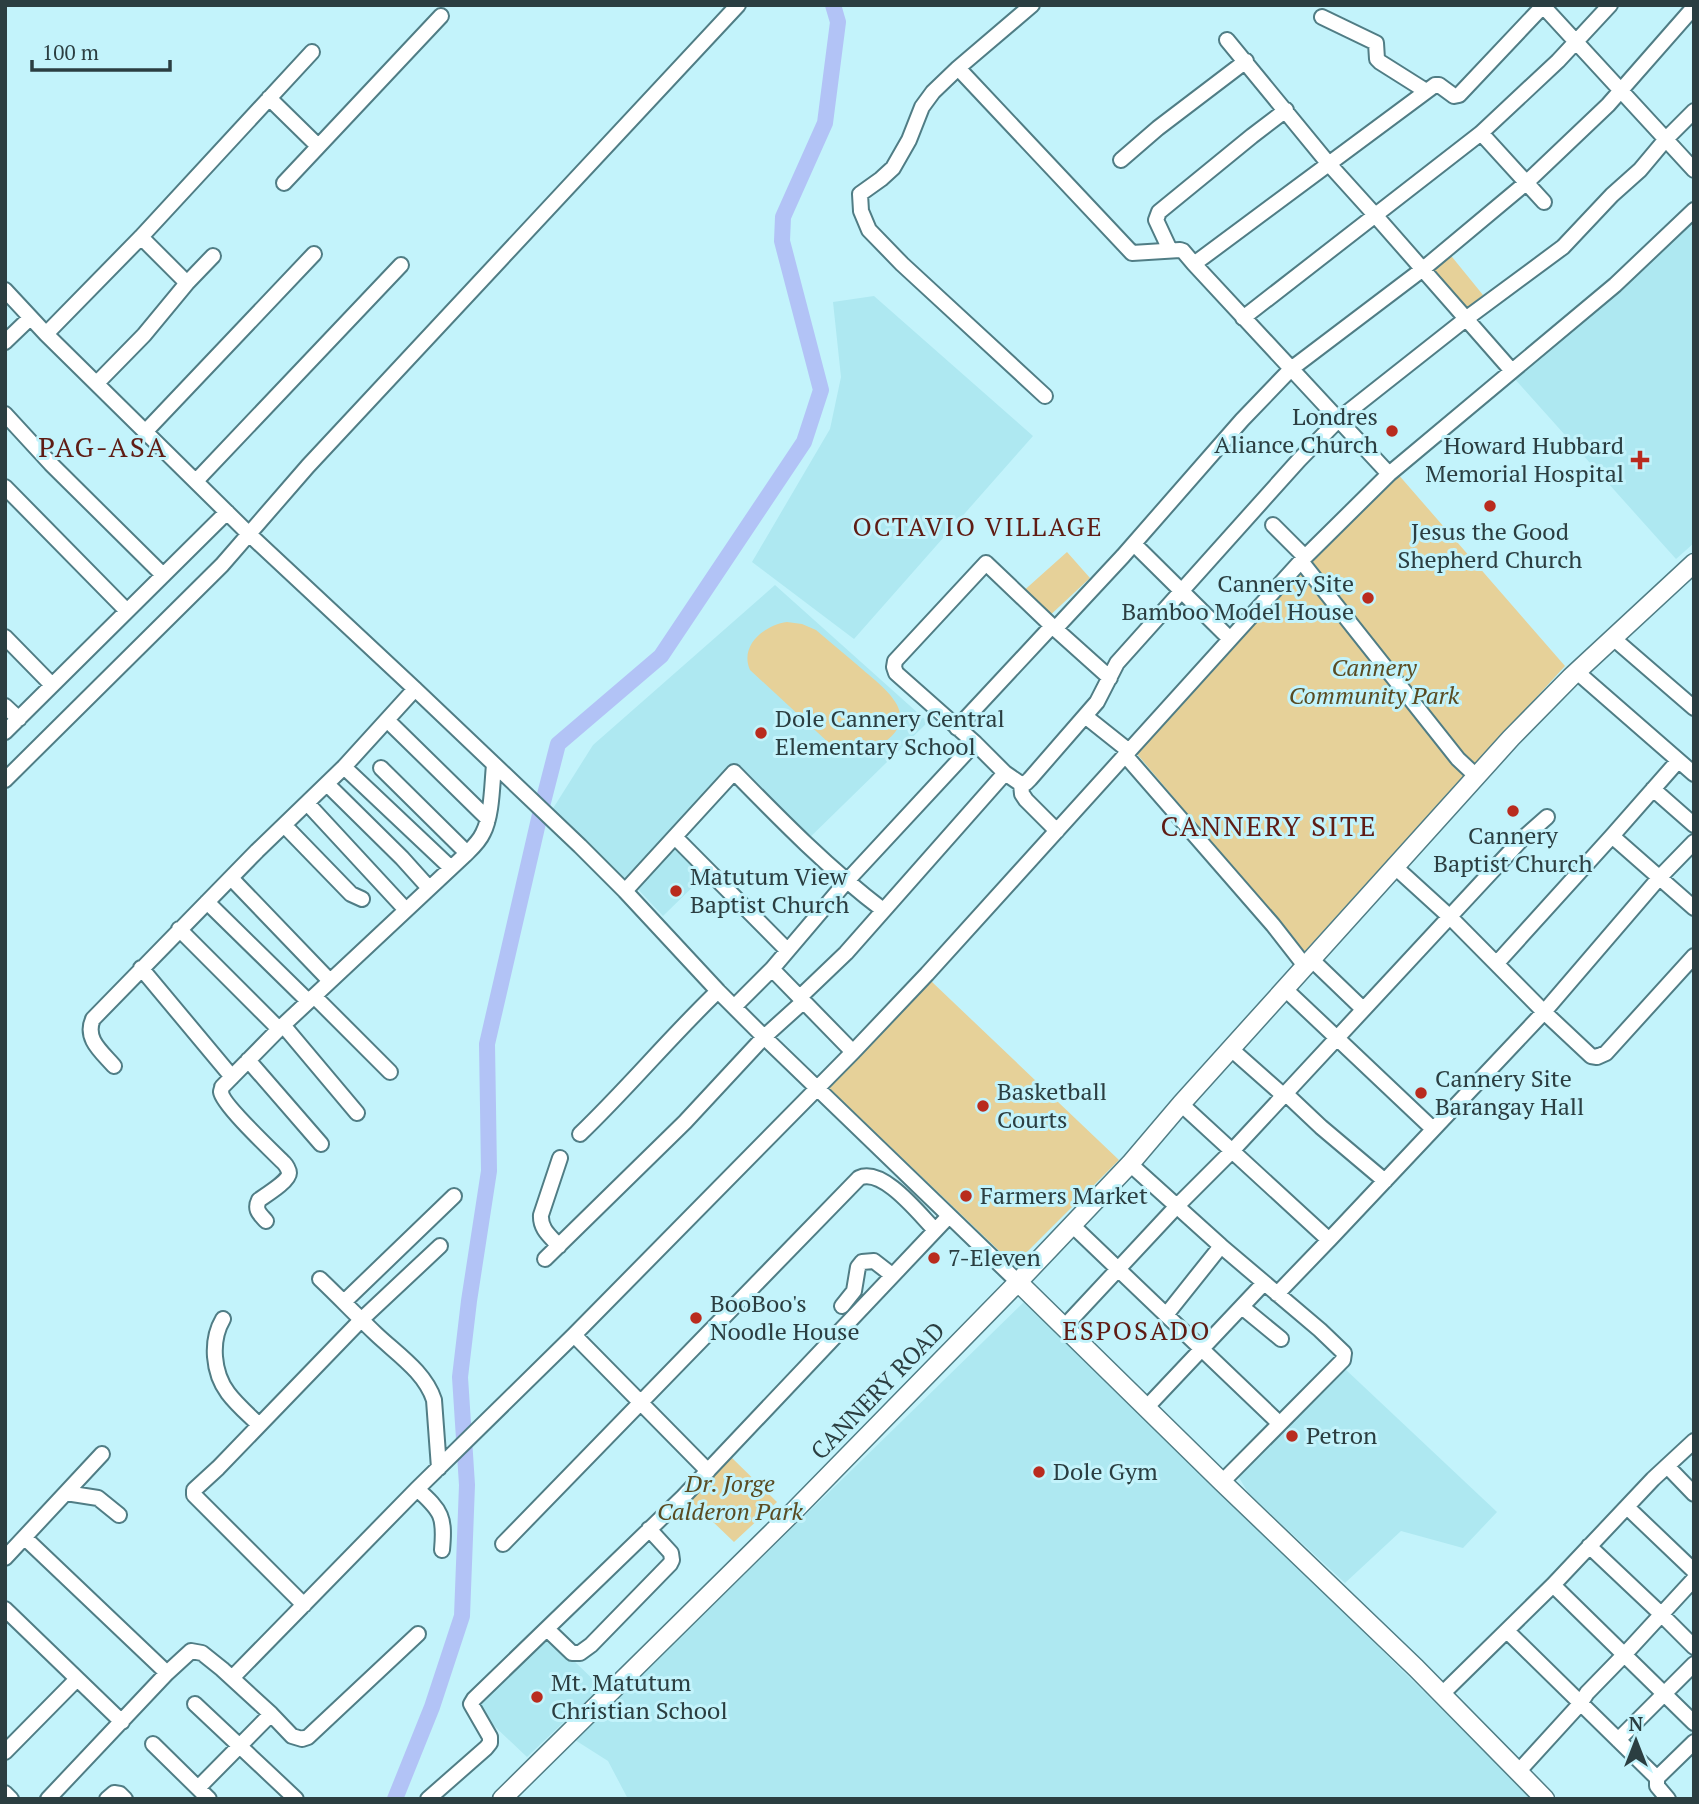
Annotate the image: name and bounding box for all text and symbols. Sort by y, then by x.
scale bar [32,28,170,72]
text: 100 m [42,38,99,66]
place label: Londres Aliance Church [1214,400,1378,460]
marker: Londres Aliance Church [1384,423,1400,439]
district label: PAG-ASA [38,428,168,465]
place label: Howard Hubbard Memorial Hospital [1425,429,1624,489]
marker: Howard Hubbard Memorial Hospital [1630,450,1650,470]
marker: Jesus the Good Shepherd Church [1482,498,1498,514]
district label: OCTAVIO VILLAGE [852,509,1104,543]
place label: Jesus the Good Shepherd Church [1398,515,1582,575]
place label: Cannery Site Bamboo Model House [1121,567,1354,627]
marker: Cannery Site Bamboo Model House [1360,590,1376,606]
park label: Cannery Community Park [1289,651,1460,711]
place label: Dole Cannery Central Elementary School [775,702,1005,762]
marker: Dole Cannery Central Elementary School [753,725,769,741]
marker: Cannery Baptist Church [1505,803,1521,819]
district label: CANNERY SITE [1160,807,1378,844]
place label: Cannery Baptist Church [1433,819,1593,879]
place label: Matutum View Baptist Church [690,860,849,920]
marker: Matutum View Baptist Church [668,883,684,899]
place label: Cannery Site Barangay Hall [1435,1062,1584,1122]
place label: Basketball Courts [997,1075,1107,1135]
marker: Cannery Site Barangay Hall [1413,1085,1429,1101]
marker: Basketball Courts [975,1098,991,1114]
place label: Farmers Market [980,1179,1148,1211]
marker: Farmers Market [958,1188,974,1204]
place label: 7-Eleven [948,1241,1041,1273]
marker: 7-Eleven [926,1250,942,1266]
place label: BooBoo's Noodle House [710,1287,860,1347]
marker: BooBoo's Noodle House [688,1310,704,1326]
district label: ESPOSADO [1063,1313,1211,1347]
street label: CANNERY ROAD [803,1315,951,1466]
place label: Petron [1306,1419,1377,1451]
marker: Petron [1284,1428,1300,1444]
place label: Dole Gym [1053,1455,1158,1487]
marker: Dole Gym [1031,1464,1047,1480]
park label: Dr. Jorge Calderon Park [657,1467,803,1527]
place label: Mt. Matutum Christian School [551,1666,728,1726]
marker: Mt. Matutum Christian School [529,1689,545,1705]
north arrow [1601,1706,1671,1776]
text: N [1629,1711,1644,1736]

